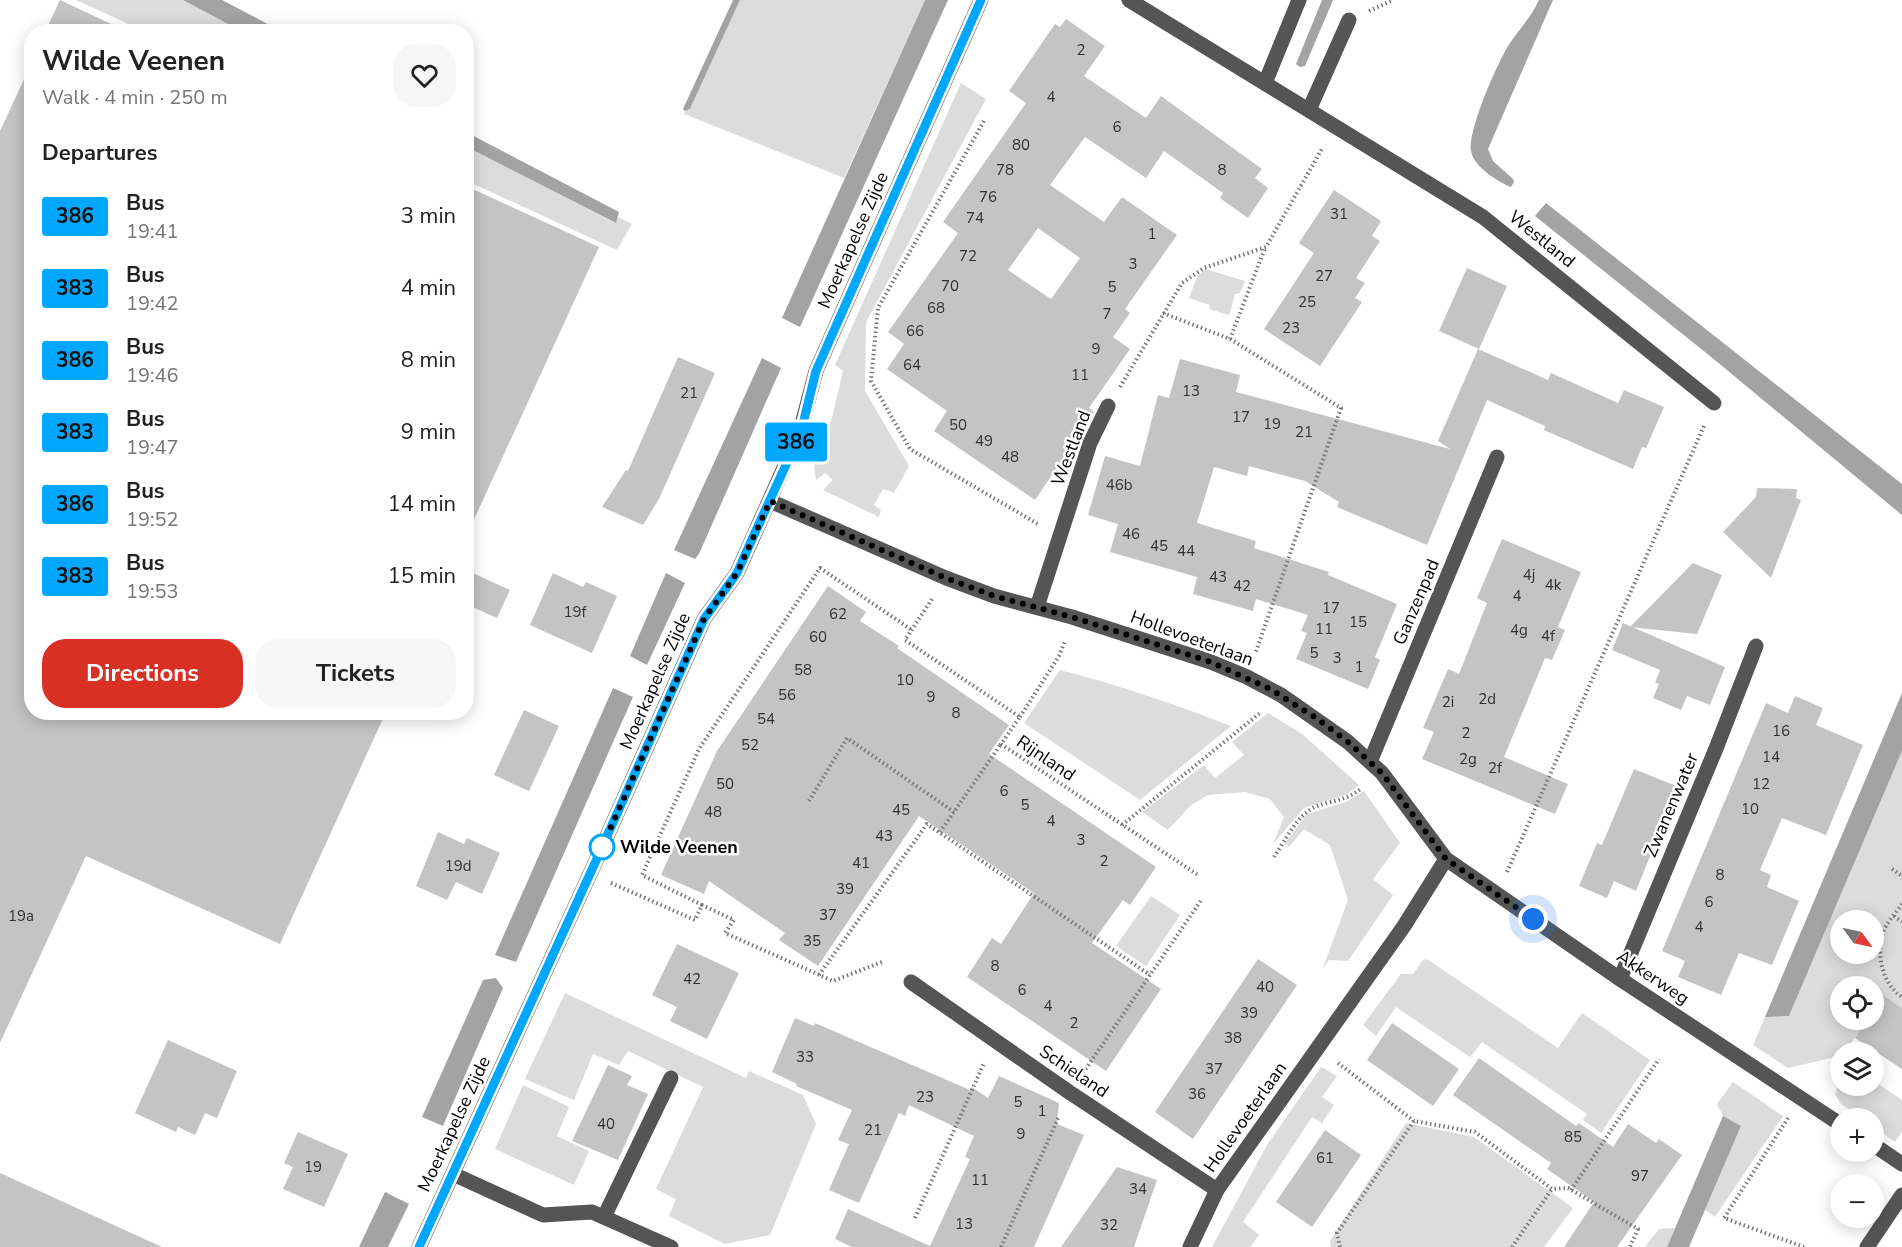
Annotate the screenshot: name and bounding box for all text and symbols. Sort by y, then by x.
house number: 2 [1076,40,1086,60]
text: Wilde Veenen [42,42,225,80]
button: heart [393,44,456,107]
text: Walk · 4 min · 250 m [42,84,228,111]
house number: 4 [1046,87,1056,107]
house number: 6 [1112,117,1122,137]
house number: 80 [1012,135,1030,155]
text: Departures [42,138,157,168]
house number: 78 [996,160,1014,180]
house number: 8 [1217,160,1227,180]
street label: Moerkapelse Zijde [812,168,894,312]
house number: 76 [979,187,997,207]
text: Bus [126,188,165,218]
text: 3 min [401,201,456,231]
text: 386 [56,202,94,230]
house number: 31 [1330,204,1348,224]
street label: Westland [1504,205,1580,273]
house number: 74 [966,208,984,228]
text: 19:41 [126,218,179,245]
house number: 1 [1147,224,1157,244]
house number: 72 [959,246,977,266]
house number: 3 [1128,254,1138,274]
text: Bus [126,260,165,290]
house number: 27 [1315,266,1333,286]
text: 4 min [401,273,456,303]
text: 383 [56,274,94,302]
house number: 70 [941,276,959,296]
house number: 5 [1107,277,1117,297]
text: 19:42 [126,290,179,317]
house number: 25 [1298,292,1316,312]
house number: 68 [927,298,945,318]
house number: 7 [1102,304,1112,324]
house number: 23 [1282,318,1300,338]
house number: 66 [906,321,924,341]
text: Bus [126,332,165,362]
house number: 9 [1091,339,1101,359]
text: 8 min [401,345,456,375]
text: 386 [56,346,94,374]
house number: 64 [903,355,921,375]
text: 19:46 [126,362,179,389]
house number: 11 [1071,365,1089,385]
house number: 13 [1182,381,1200,401]
house number: 21 [680,383,698,403]
text: Bus [126,404,165,434]
street label: Westland [1046,407,1096,489]
house number: 17 [1232,407,1250,427]
house number: 19 [1263,414,1281,434]
house number: 50 [949,415,967,435]
text: 9 min [401,417,456,447]
text: 383 [56,418,94,446]
line badge: 386 [762,422,830,462]
house number: 21 [1295,422,1313,442]
text: 386 [777,428,815,456]
house number: 49 [975,431,993,451]
text: 19:47 [126,434,179,461]
house number: 48 [1001,447,1019,467]
house number: 46b [1106,475,1133,495]
text: Bus [126,476,165,506]
text: 14 min [388,489,456,519]
text: 386 [56,490,94,518]
text: 19:52 [126,506,179,533]
house number: 46 [1122,524,1140,544]
house number: 45 [1150,536,1168,556]
house number: 44 [1177,541,1195,561]
text: Bus [126,548,165,578]
street label: Ganzenpad [1387,555,1445,649]
text: 15 min [388,561,456,591]
text: 383 [56,562,94,590]
house number: 4j [1523,565,1535,585]
house number: 43 [1209,567,1227,587]
house number: 4k [1545,575,1562,595]
house number: 42 [1233,576,1251,596]
text: 19:53 [126,578,179,605]
house number: 4 [1512,586,1522,606]
house number: 17 [1322,598,1340,618]
house number: 19f [564,602,588,622]
house number: 62 [829,604,847,624]
street label: Hollevoeterlaan [1127,605,1257,671]
street label: Moerkapelse Zijde [614,609,696,753]
house number: 15 [1349,612,1367,632]
house number: 11 [1315,619,1333,639]
house number: 4g [1510,620,1528,640]
house number: 4f [1541,626,1556,646]
house number: 60 [809,627,827,647]
button: Directions [42,639,243,708]
button: Tickets [255,639,456,708]
house number: 5 [1309,643,1319,663]
house number: 3 [1332,648,1342,668]
house number: 1 [1354,657,1364,677]
house number: 58 [794,660,812,680]
house number: 10 [896,670,914,690]
house number: 56 [778,685,796,705]
house number: 9 [926,687,936,707]
house number: 2d [1478,689,1496,709]
house number: 2i [1442,692,1454,712]
house number: 8 [951,703,961,723]
house number: 54 [757,709,775,729]
house number: 16 [1772,721,1790,741]
house number: 2 [1461,723,1471,743]
street label: Rijnland [1012,730,1080,786]
house number: 52 [741,735,759,755]
house number: 14 [1762,747,1780,767]
house number: 2g [1459,749,1477,769]
street label: Zwanenwater [1638,749,1704,861]
house number: 2f [1488,758,1503,778]
house number: 50 [716,774,734,794]
house number: 12 [1752,774,1770,794]
house number: 6 [999,781,1009,801]
house number: 5 [1020,795,1030,815]
house number: 10 [1741,799,1759,819]
house number: 45 [892,800,910,820]
house number: 48 [704,802,722,822]
house number: 4 [1046,811,1056,831]
house number: 43 [875,826,893,846]
house number: 3 [1076,830,1086,850]
marker: Wilde Veenen [589,834,615,860]
place label: Wilde Veenen [620,835,738,859]
house number: 2 [1099,851,1109,871]
house number: 41 [852,853,870,873]
house number: 19d [445,856,471,876]
house number: 8 [1715,865,1725,885]
house number: 39 [836,879,854,899]
house number: 6 [1704,892,1714,912]
your location [1518,904,1548,934]
house number: 37 [819,905,837,925]
house number: 19a [8,906,34,926]
north arrow [1830,910,1884,964]
map controls [1830,910,1884,1228]
house number: 4 [1694,917,1704,937]
house number: 35 [803,931,821,951]
street label: Akkerweg [1612,944,1694,1010]
house number: 8 [990,956,1000,976]
house number: 42 [683,969,701,989]
button: locate [1830,976,1884,1030]
house number: 40 [1256,977,1274,997]
house number: 6 [1017,980,1027,1000]
house number: 4 [1043,996,1053,1016]
house number: 39 [1240,1003,1258,1023]
house number: 2 [1069,1013,1079,1033]
house number: 38 [1224,1028,1242,1048]
street label: Schieland [1035,1039,1113,1103]
button: layers [1830,1042,1884,1096]
house number: 33 [796,1047,814,1067]
street label: Moerkapelse Zijde [412,1052,496,1196]
street label: Hollevoeterlaan [1198,1057,1292,1177]
house number: 37 [1205,1059,1223,1079]
house number: 36 [1188,1084,1206,1104]
house number: 23 [916,1087,934,1107]
house number: 5 [1013,1092,1023,1112]
house number: 1 [1037,1101,1047,1121]
button: + [1830,1108,1884,1162]
house number: 40 [597,1114,615,1134]
house number: 21 [864,1120,882,1140]
house number: 9 [1016,1124,1026,1144]
house number: 85 [1564,1127,1582,1147]
house number: 61 [1316,1148,1334,1168]
house number: 19 [304,1157,322,1177]
house number: 97 [1631,1166,1649,1186]
house number: 11 [971,1170,989,1190]
button: − [1830,1174,1884,1228]
house number: 34 [1129,1179,1147,1199]
house number: 13 [955,1214,973,1234]
house number: 32 [1100,1215,1118,1235]

